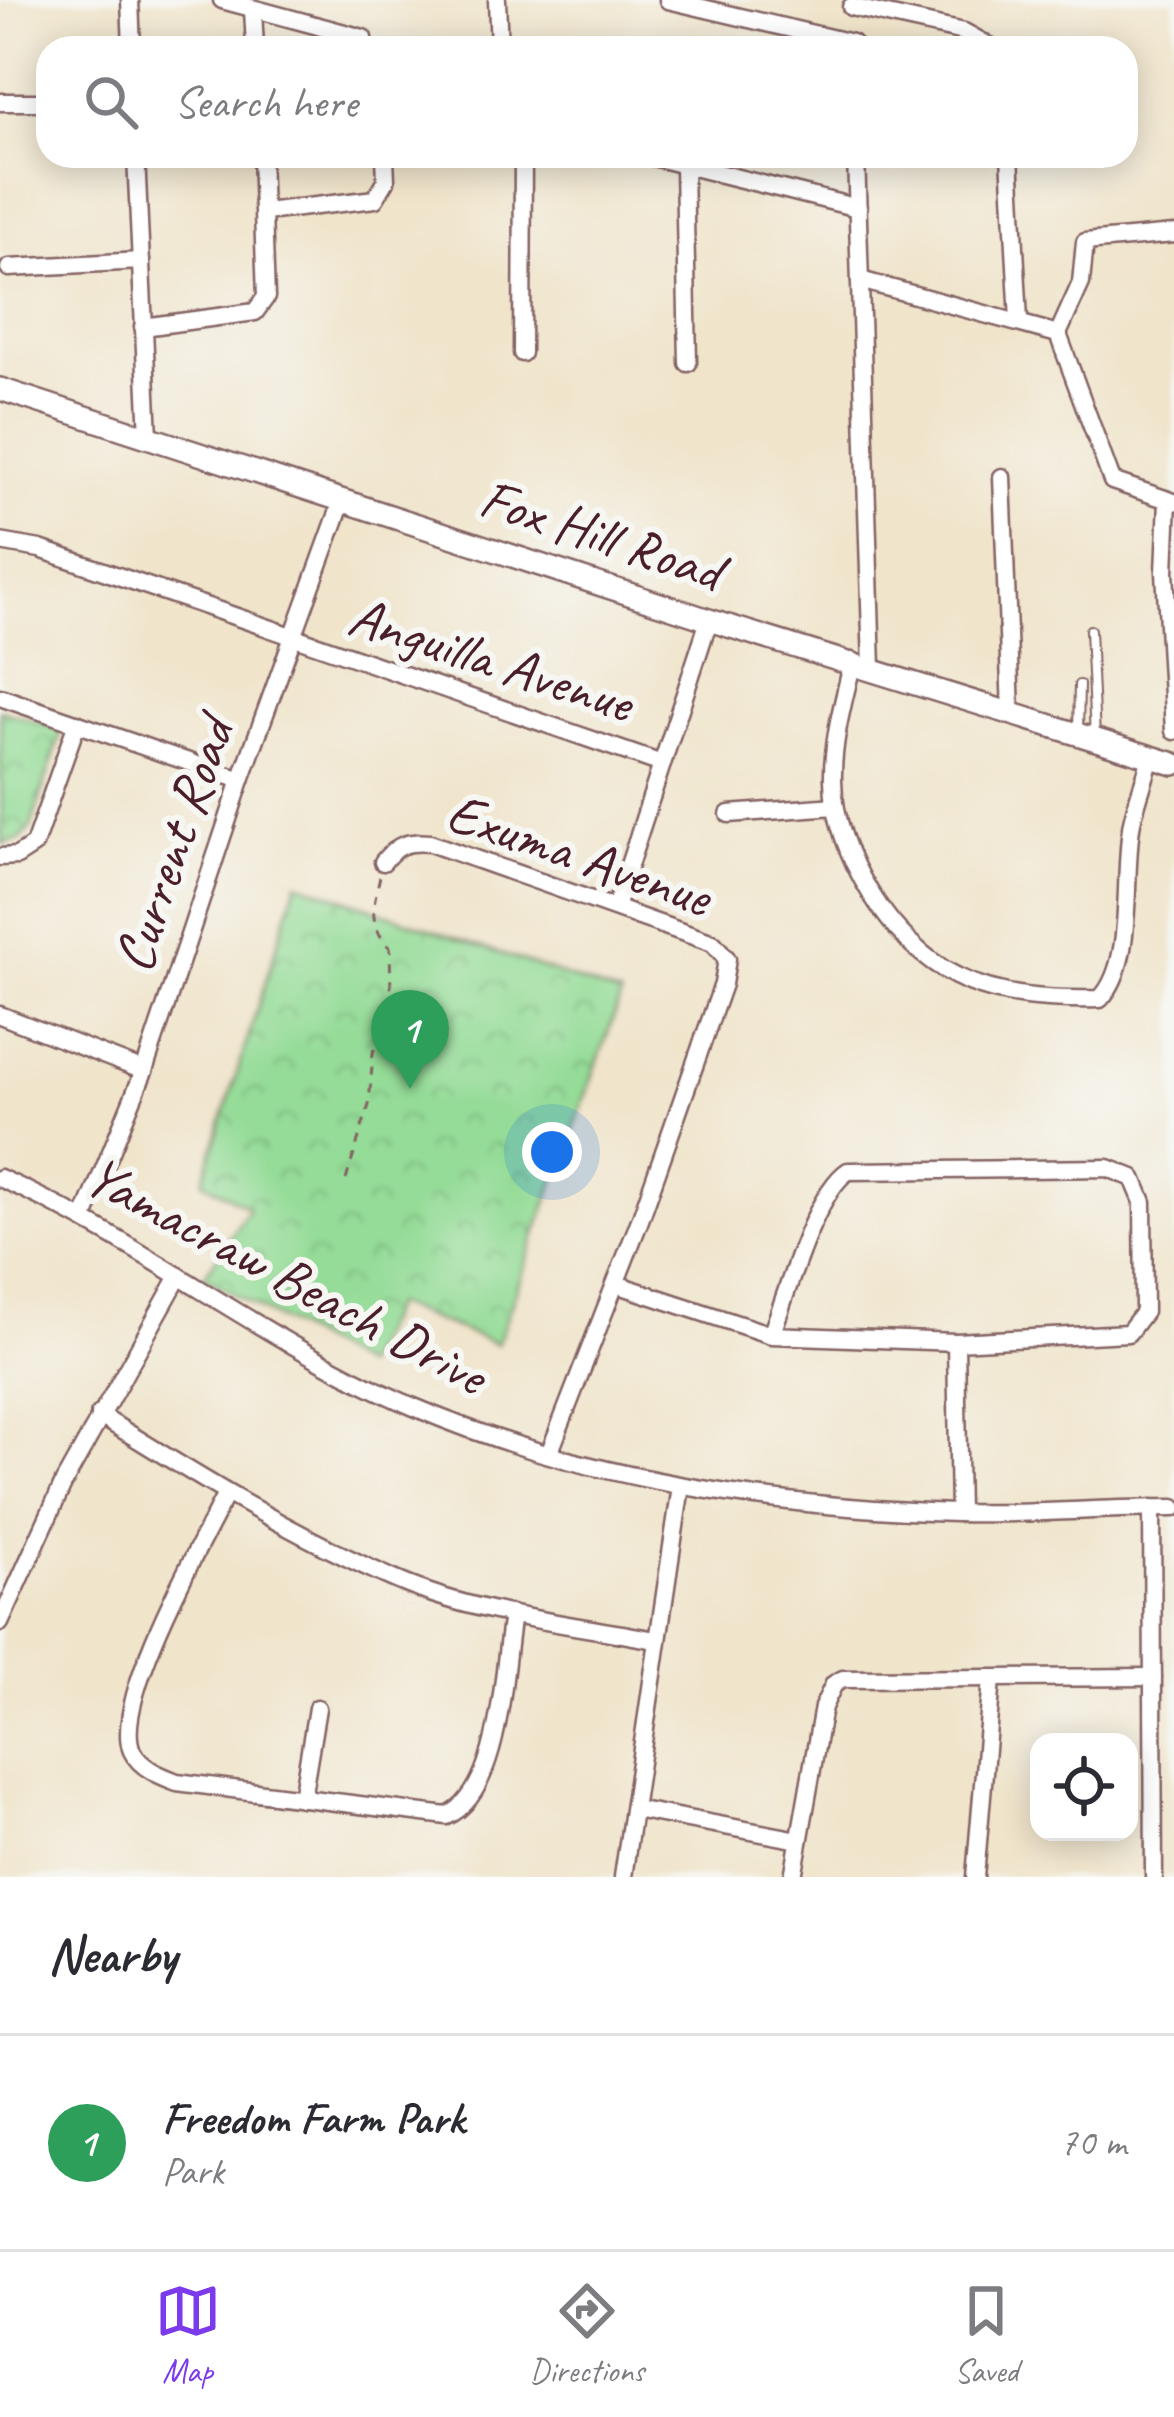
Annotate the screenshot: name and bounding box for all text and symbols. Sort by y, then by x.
search box [36,36,1138,168]
icon: search [78,69,144,135]
text: Search here [174,74,357,131]
street label: Fox Hill Road [471,461,739,609]
street label: Anguilla Avenue [340,579,645,740]
street label: Current Road [96,701,253,981]
street label: Exuma Avenue [438,775,723,934]
pin: 1 [371,990,449,1089]
your location [522,1122,582,1182]
street label: Yamacraw Beach Drive [73,1139,502,1413]
map controls [1030,1733,1138,1841]
button: locate [1030,1733,1138,1841]
text: Nearby [48,1923,176,1987]
text: Freedom Farm Park [162,2090,464,2147]
text: 1 [78,2118,96,2167]
text: 70 m [1060,2118,1126,2167]
text: Park [162,2147,224,2196]
tab: Map [155,2278,221,2392]
tab: Directions [530,2278,644,2392]
tab: Saved [953,2278,1019,2392]

